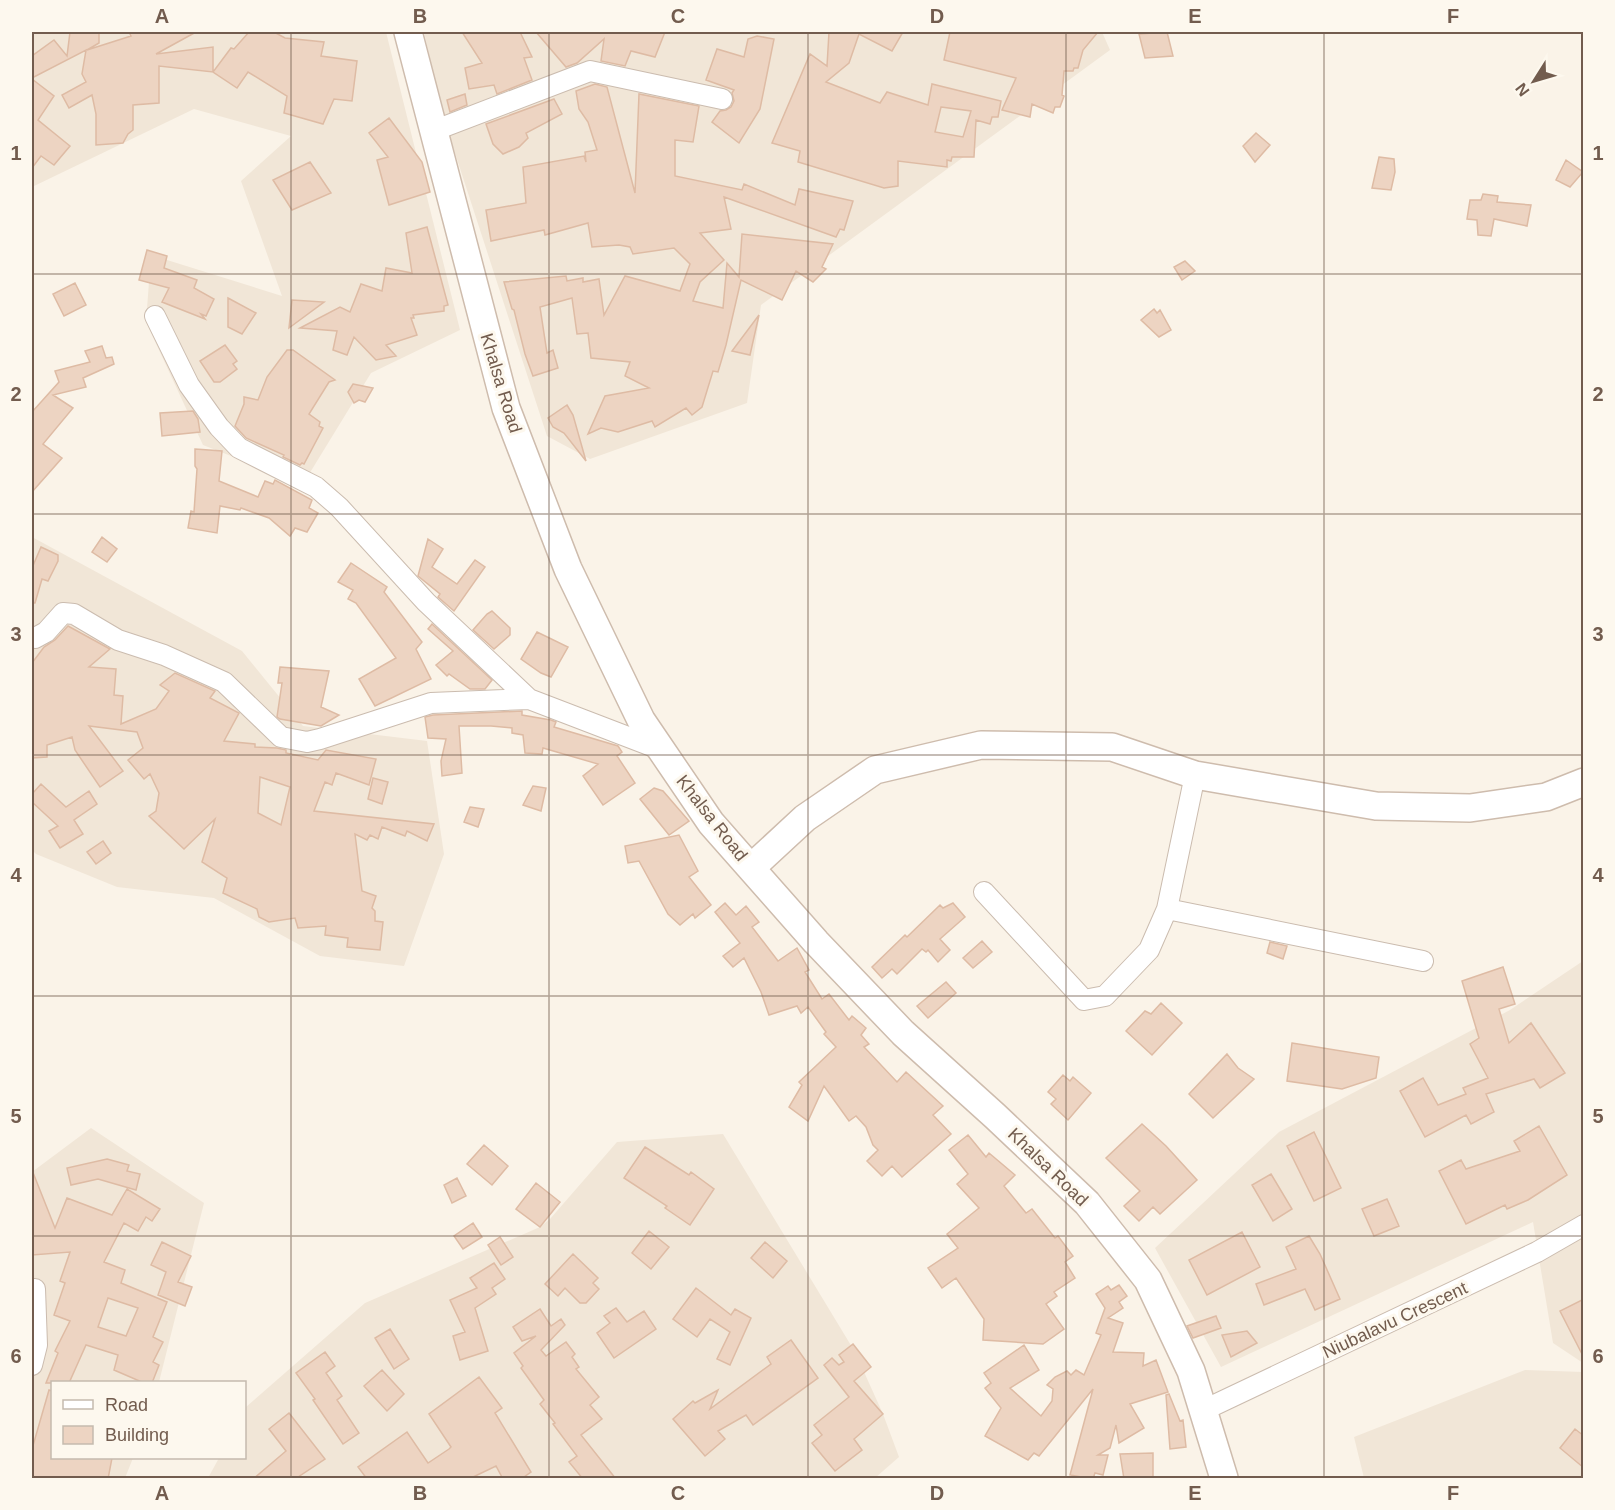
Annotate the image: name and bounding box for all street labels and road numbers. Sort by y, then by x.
street label: Khalsa Road [476,331,526,435]
street label: Khalsa Road [672,771,752,865]
street label: Khalsa Road [1004,1124,1092,1210]
street label: Niubalavu Crescent [1320,1278,1470,1362]

